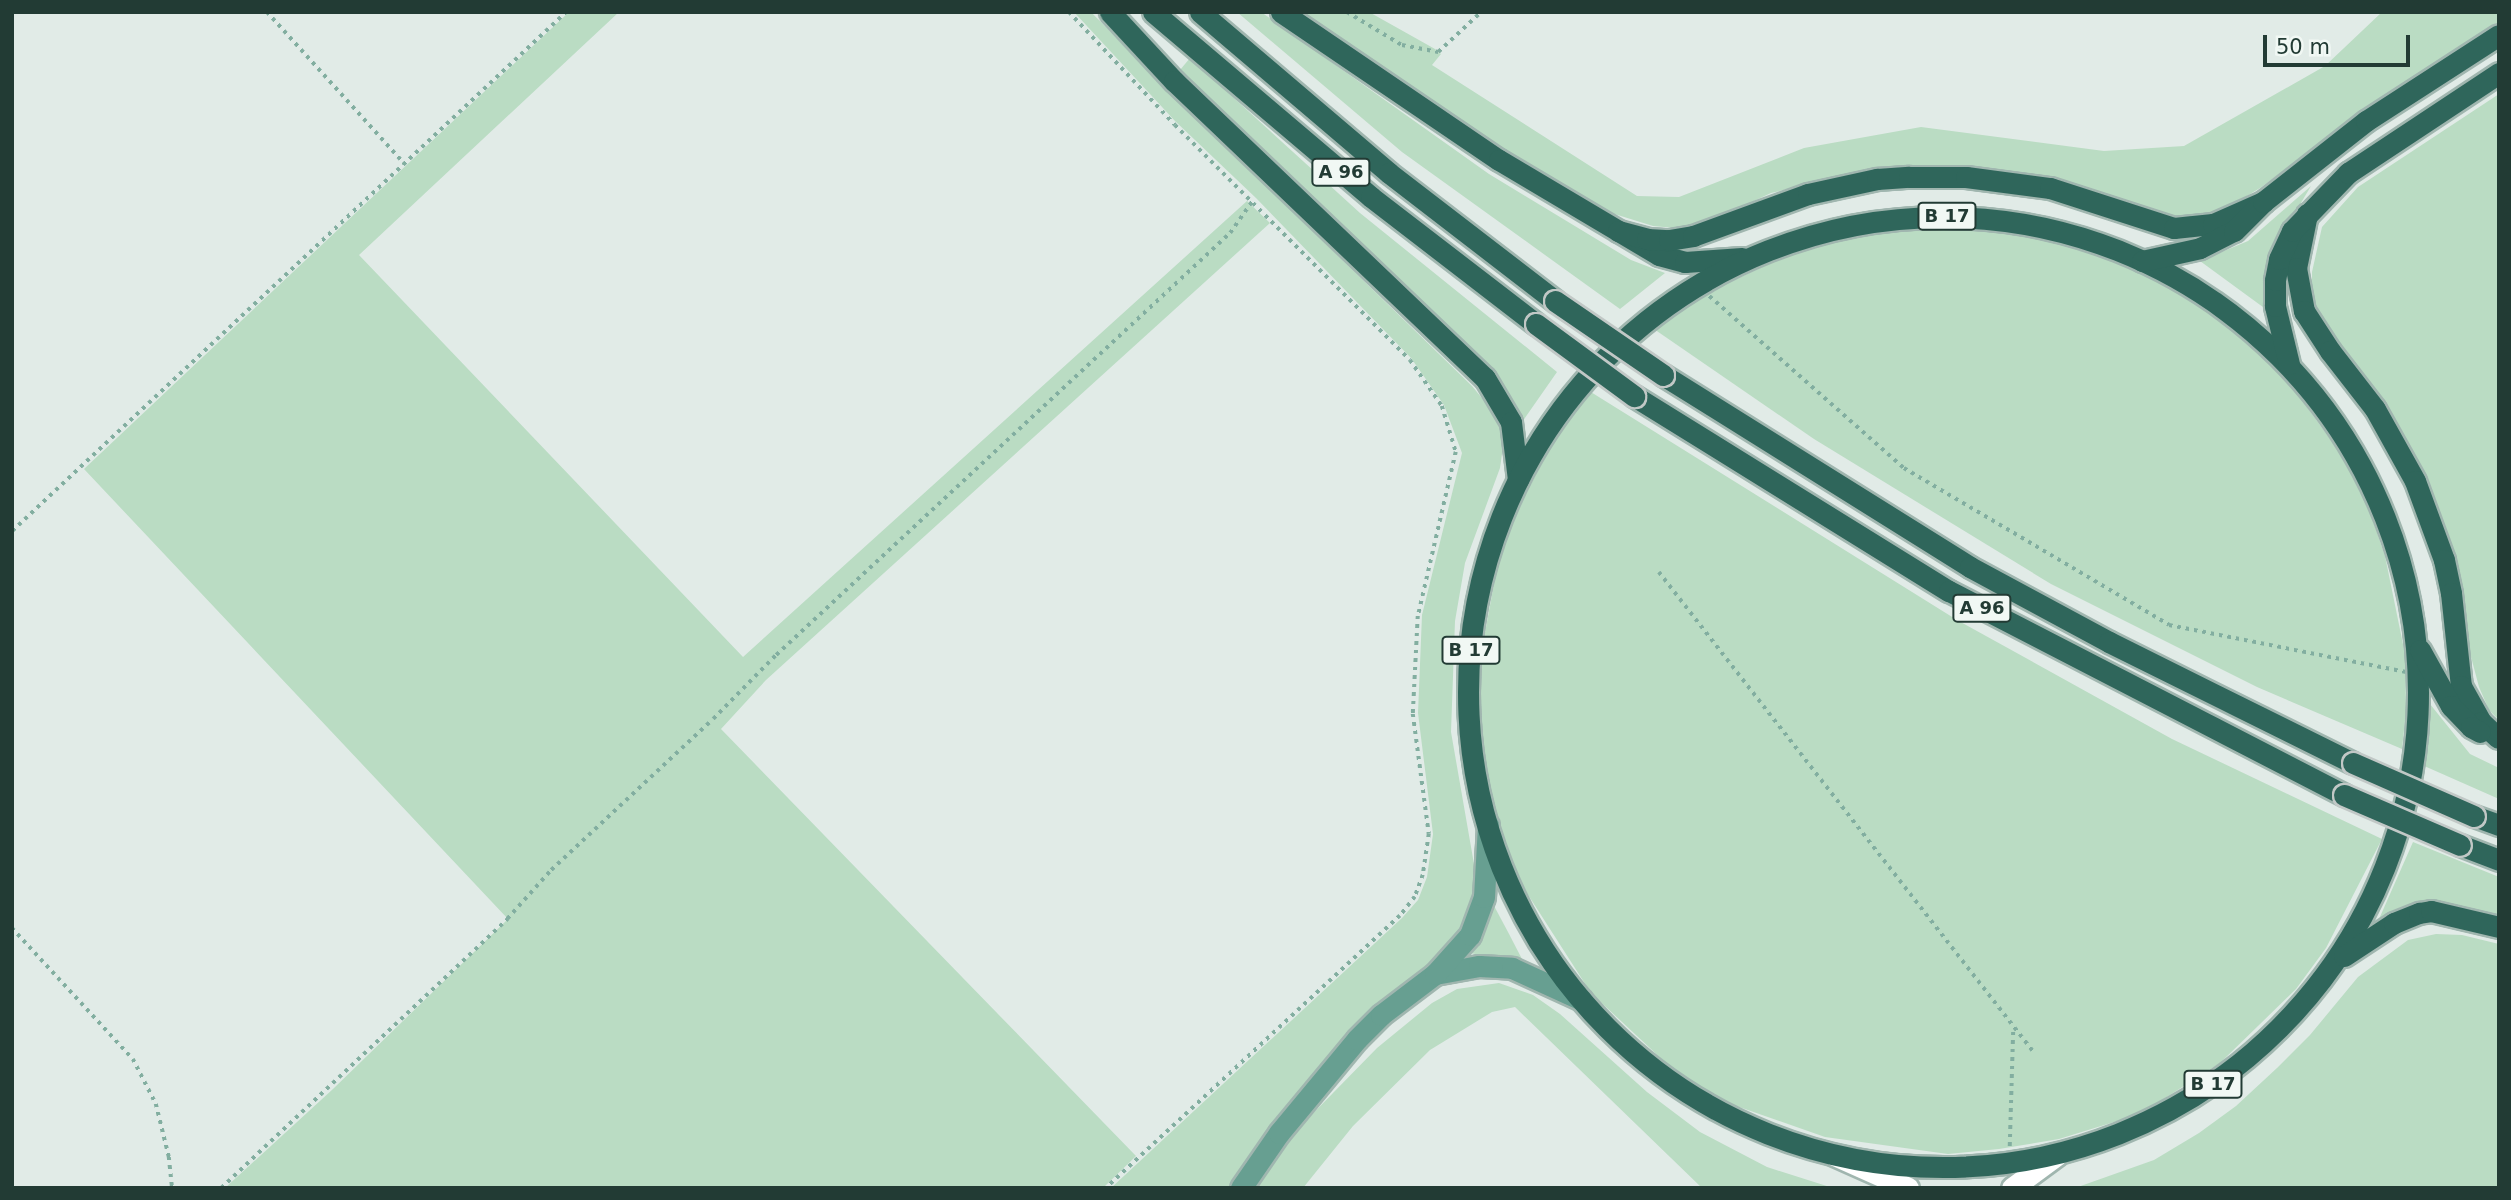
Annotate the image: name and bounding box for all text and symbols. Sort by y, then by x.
scale bar [2266,21,2413,65]
text: 50 m [2276,35,2330,59]
road number: A 96 [1311,158,1371,187]
road number: B 17 [1917,202,1977,230]
road number: A 96 [1952,594,2012,622]
road number: B 17 [1441,636,1501,664]
road number: B 17 [2183,1070,2243,1098]

